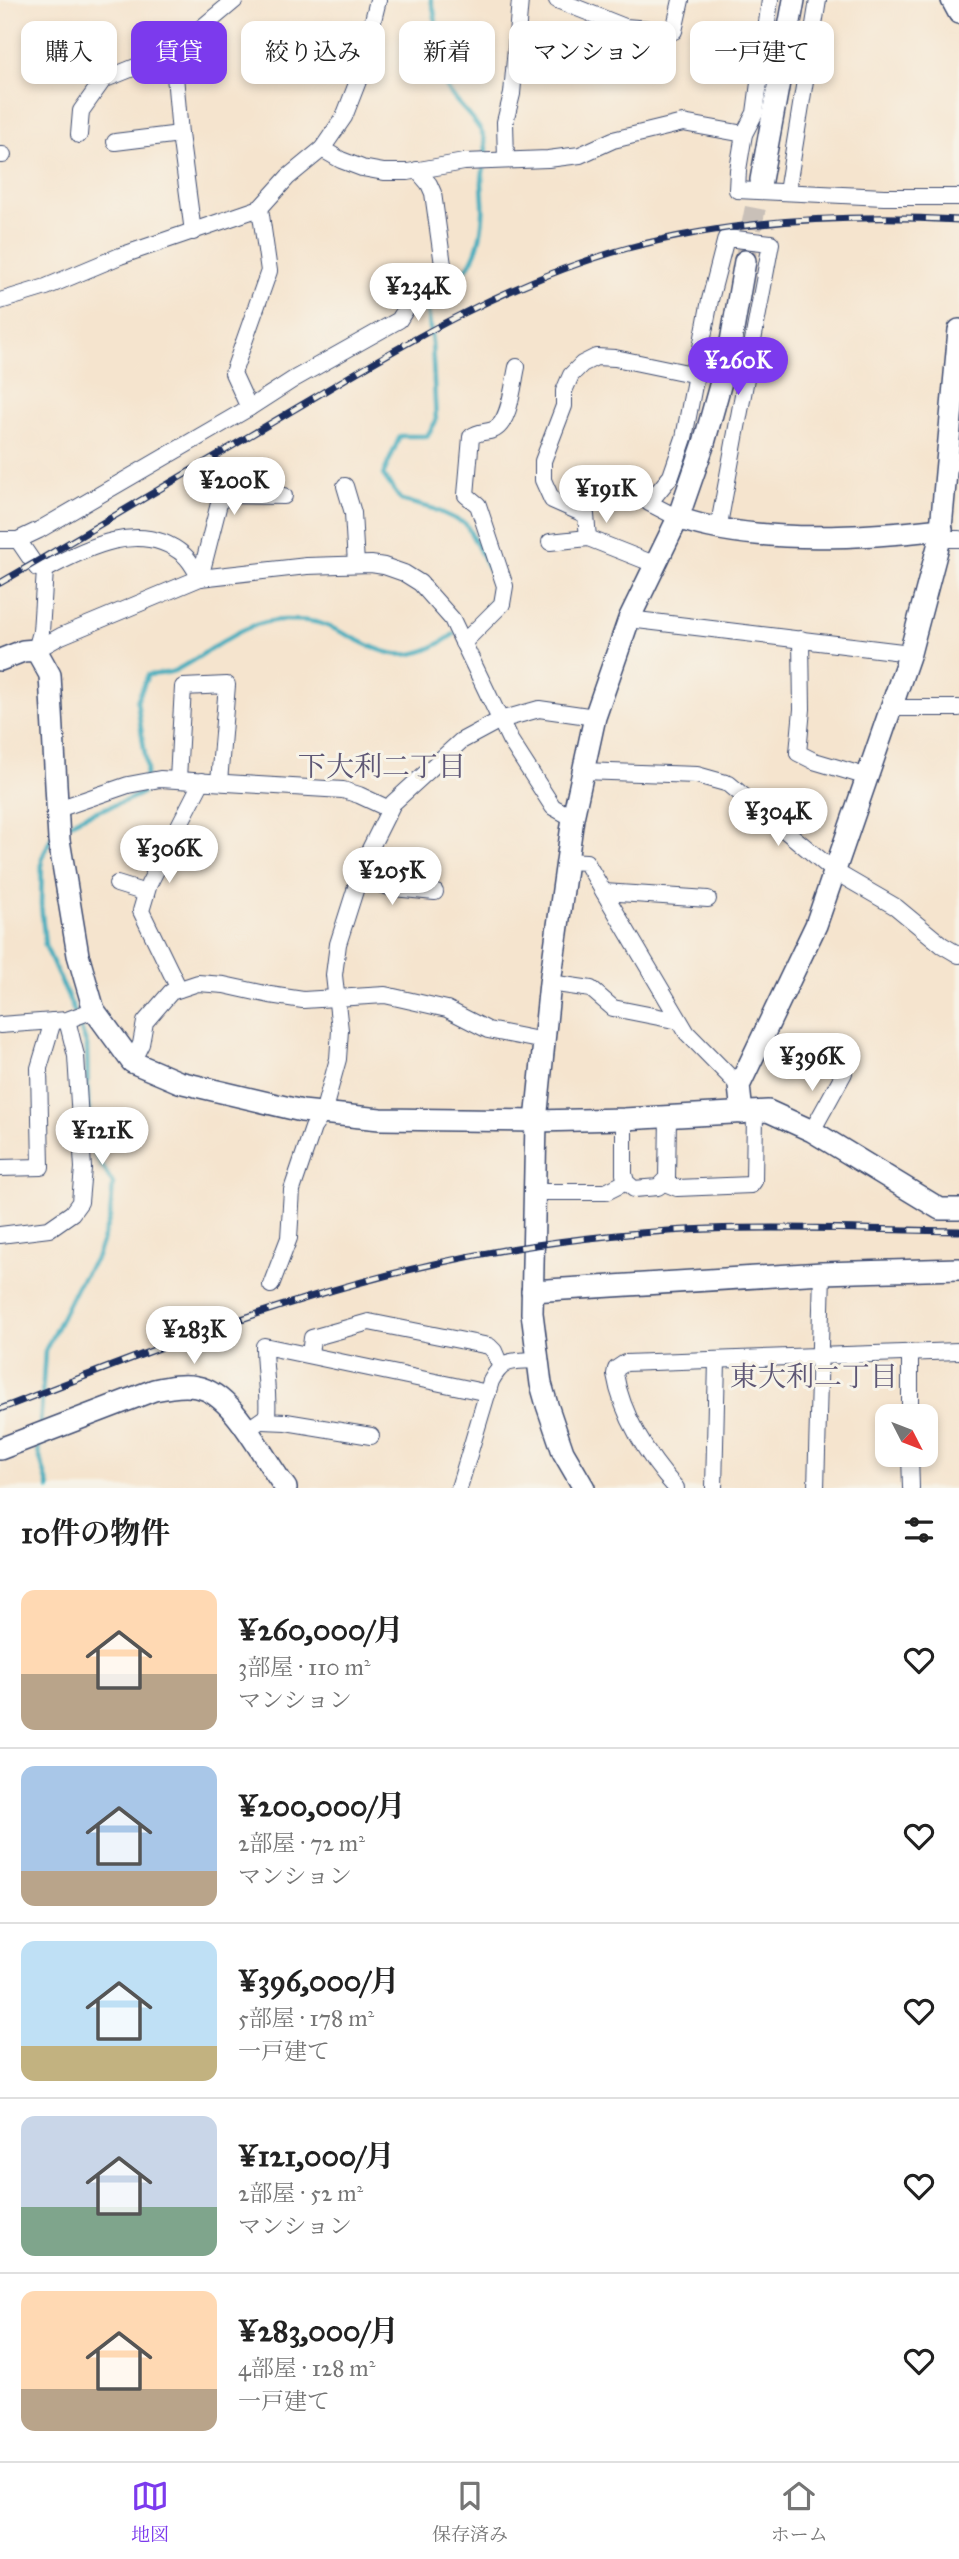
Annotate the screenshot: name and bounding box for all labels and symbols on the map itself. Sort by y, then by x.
pin: ¥234K [369,264,467,323]
pin: ¥260K [689,338,787,397]
pin: ¥200K [185,458,283,517]
pin: ¥191K [557,466,655,525]
district label: 下大利二丁目 [298,749,466,784]
pin: ¥304K [729,788,827,848]
pin: ¥306K [120,826,218,885]
pin: ¥205K [343,848,441,907]
pin: ¥396K [763,1034,861,1093]
pin: ¥121K [53,1108,151,1167]
pin: ¥283K [145,1306,243,1366]
district label: 東大利二丁目 [730,1359,898,1394]
north arrow [875,1404,938,1466]

